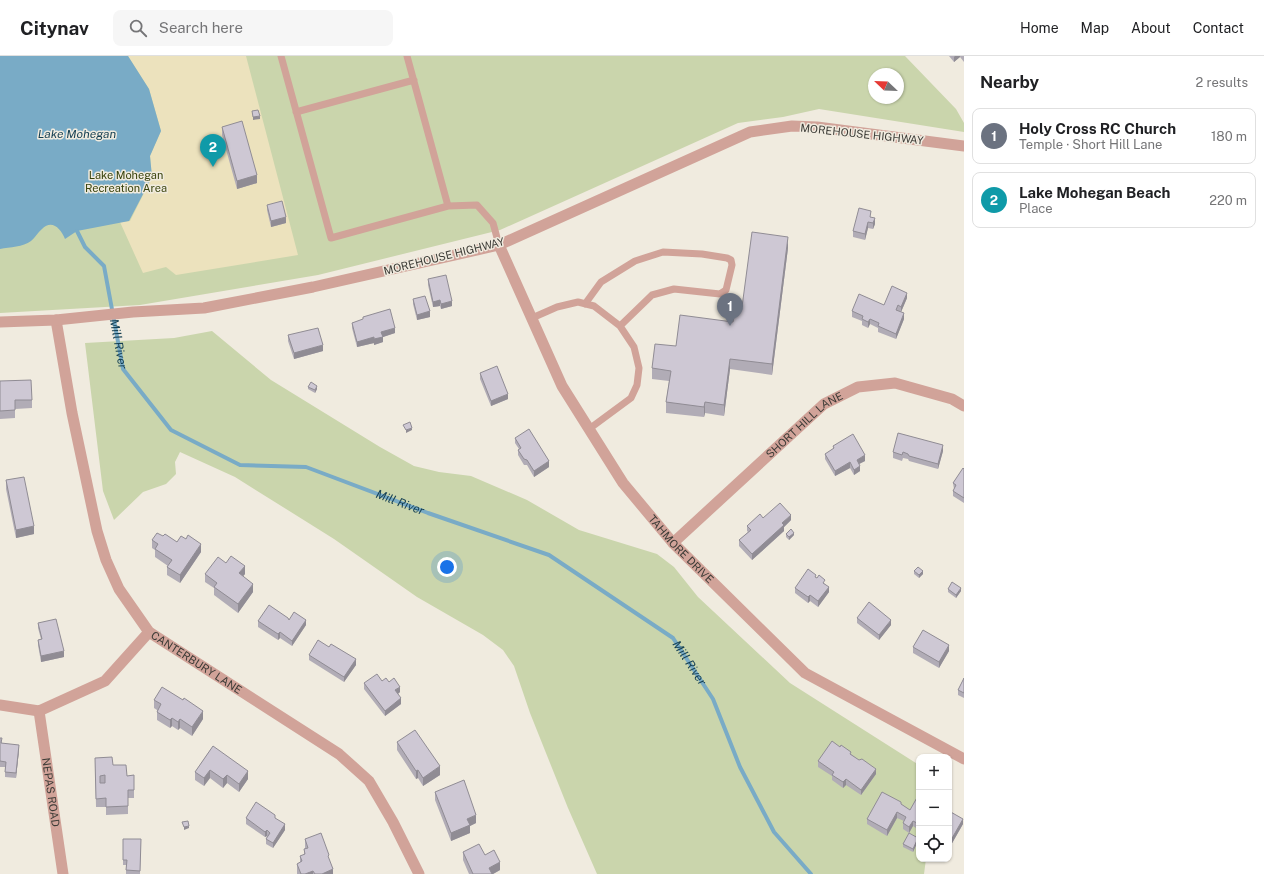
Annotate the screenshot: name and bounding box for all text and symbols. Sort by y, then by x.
search box [113,10,393,46]
text: Citynav [20,17,89,39]
icon: search [127,17,149,39]
text: Search here [159,19,243,36]
text: Home [1020,20,1059,36]
text: Map [1081,20,1109,36]
text: About [1131,20,1171,36]
text: Contact [1193,20,1244,36]
north arrow [868,68,904,104]
text: Nearby [980,72,1039,92]
text: 2 results [1196,75,1248,90]
text: Holy Cross RC Church [1019,120,1176,137]
street label: MOREHOUSE HIGHWAY [800,122,925,146]
water label: Lake Mohegan [38,127,117,141]
text: 1 [991,129,997,144]
text: 180 m [1211,129,1247,144]
pin: 2 [200,134,226,167]
text: Temple · Short Hill Lane [1019,137,1162,152]
park label: Lake Mohegan Recreation Area [85,169,167,194]
text: Lake Mohegan Beach [1019,184,1170,201]
text: 2 [990,193,998,208]
text: 220 m [1209,193,1247,208]
text: Place [1019,201,1053,216]
street label: MOREHOUSE HIGHWAY [382,235,506,277]
pin: 1 [717,293,743,326]
water label: Mill River [107,318,130,371]
street label: SHORT HILL LANE [764,390,845,460]
water label: Mill River [374,487,427,518]
street label: TAHMORE DRIVE [646,513,716,586]
your location [437,557,457,577]
street label: CANTERBURY LANE [149,629,244,696]
water label: Mill River [670,638,709,688]
map controls [916,754,952,862]
button: + [916,754,952,790]
street label: NEPAS ROAD [40,757,62,828]
button: − [916,790,952,826]
button: locate [916,826,952,862]

